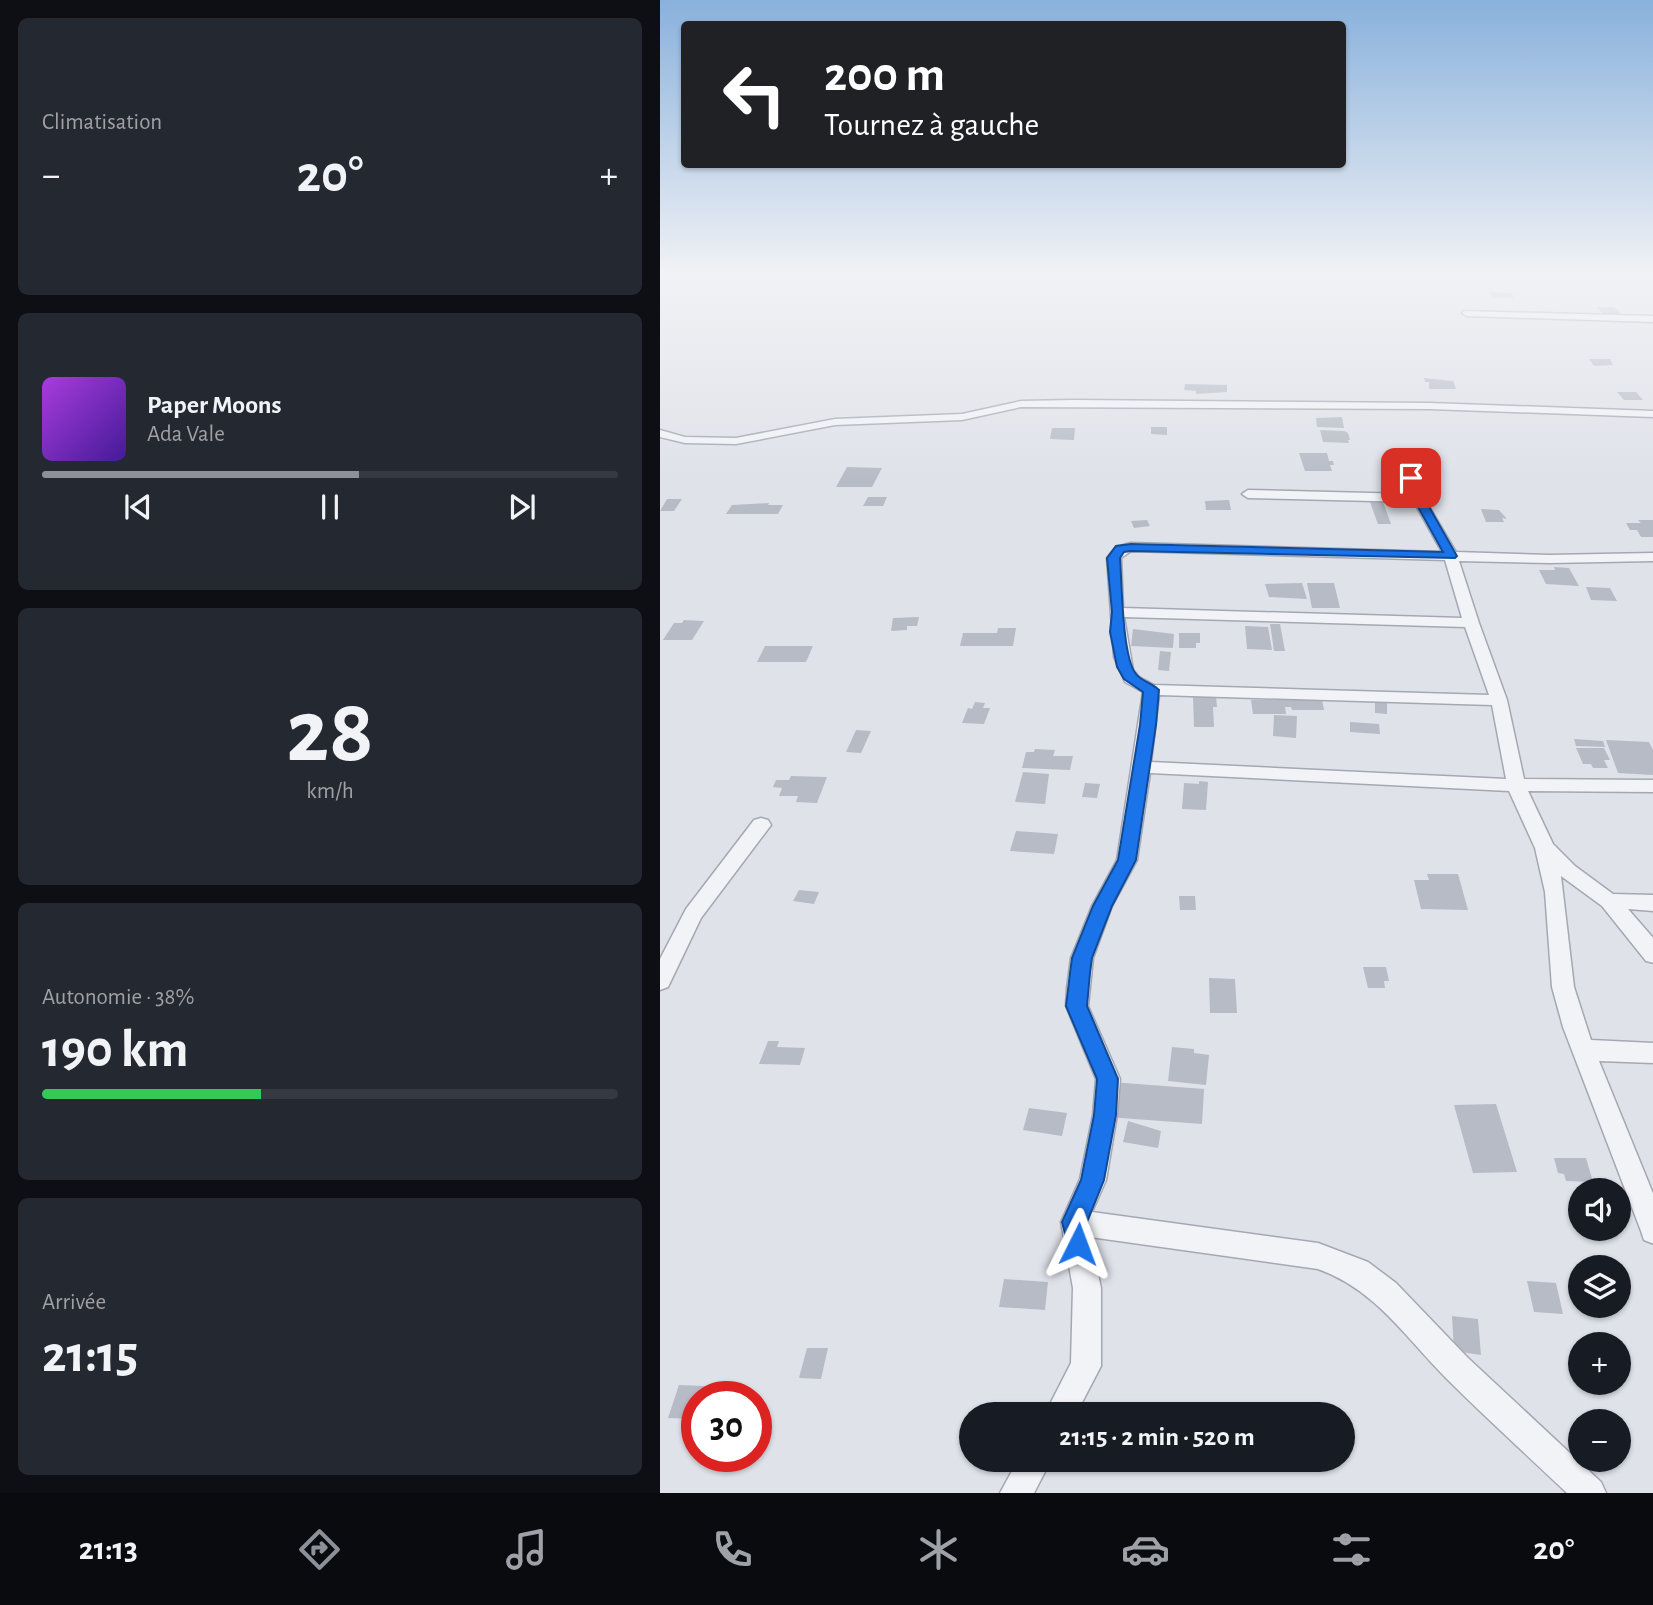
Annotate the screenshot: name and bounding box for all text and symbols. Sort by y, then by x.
icon: left [709,49,800,140]
text: 200 m [824,51,945,100]
text: Tournez à gauche [824,109,1039,141]
text: Climatisation [42,111,162,134]
text: 20° [297,149,363,201]
text: − [42,157,60,195]
text: + [600,157,618,195]
text: Paper Moons [147,392,282,418]
text: Ada Vale [147,423,225,446]
pin [1381,448,1441,508]
icon: arrive [1392,459,1430,497]
icon: previous [119,488,157,526]
icon: pause [311,488,349,526]
icon: next [503,488,541,526]
text: 28 [286,687,374,778]
text: km/h [306,780,354,803]
text: Autonomie · 38% [42,986,194,1009]
text: 190 km [42,1024,188,1076]
map controls [1568,1178,1631,1472]
button: sound [1568,1178,1631,1241]
position arrow [1041,1207,1115,1281]
button: layers [1568,1255,1631,1318]
text: Arrivée [42,1291,106,1314]
text: 21:15 [42,1329,138,1381]
button: + [1568,1332,1631,1395]
speed limit sign: 30 [681,1381,772,1472]
button: − [1568,1409,1631,1472]
text: 21:15 · 2 min · 520 m [1059,1424,1255,1450]
icon: directions [295,1525,344,1574]
icon: music [502,1525,551,1574]
icon: phone [708,1525,757,1574]
icon: climate [914,1525,963,1574]
icon: car [1121,1525,1170,1574]
icon: filters [1327,1525,1376,1574]
text: 21:13 [79,1533,138,1565]
text: 20° [1533,1533,1574,1565]

